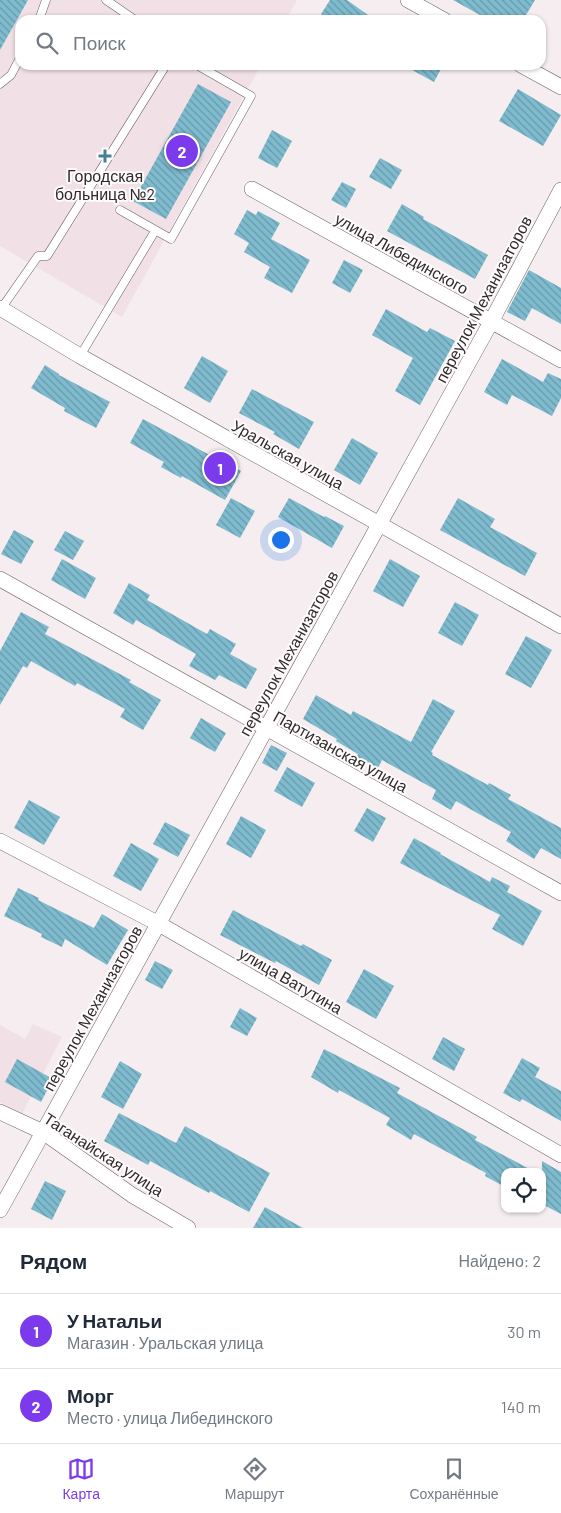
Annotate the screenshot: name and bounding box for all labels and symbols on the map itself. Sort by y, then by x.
pin: 2 [166,132,198,170]
marker: Городская больница №2 [98,149,112,163]
place label: Городская больница №2 [55,166,155,203]
street label: улица Либединского [332,208,472,298]
street label: переулок Механизаторов [431,212,535,386]
street label: Уральская улица [229,415,347,493]
pin: 1 [204,449,236,487]
your location [268,527,294,553]
street label: переулок Механизаторов [235,567,341,739]
street label: Партизанская улица [271,706,411,796]
street label: переулок Механизаторов [39,922,145,1094]
street label: улица Ватутина [236,943,346,1017]
street label: Таганайская улица [40,1108,168,1200]

